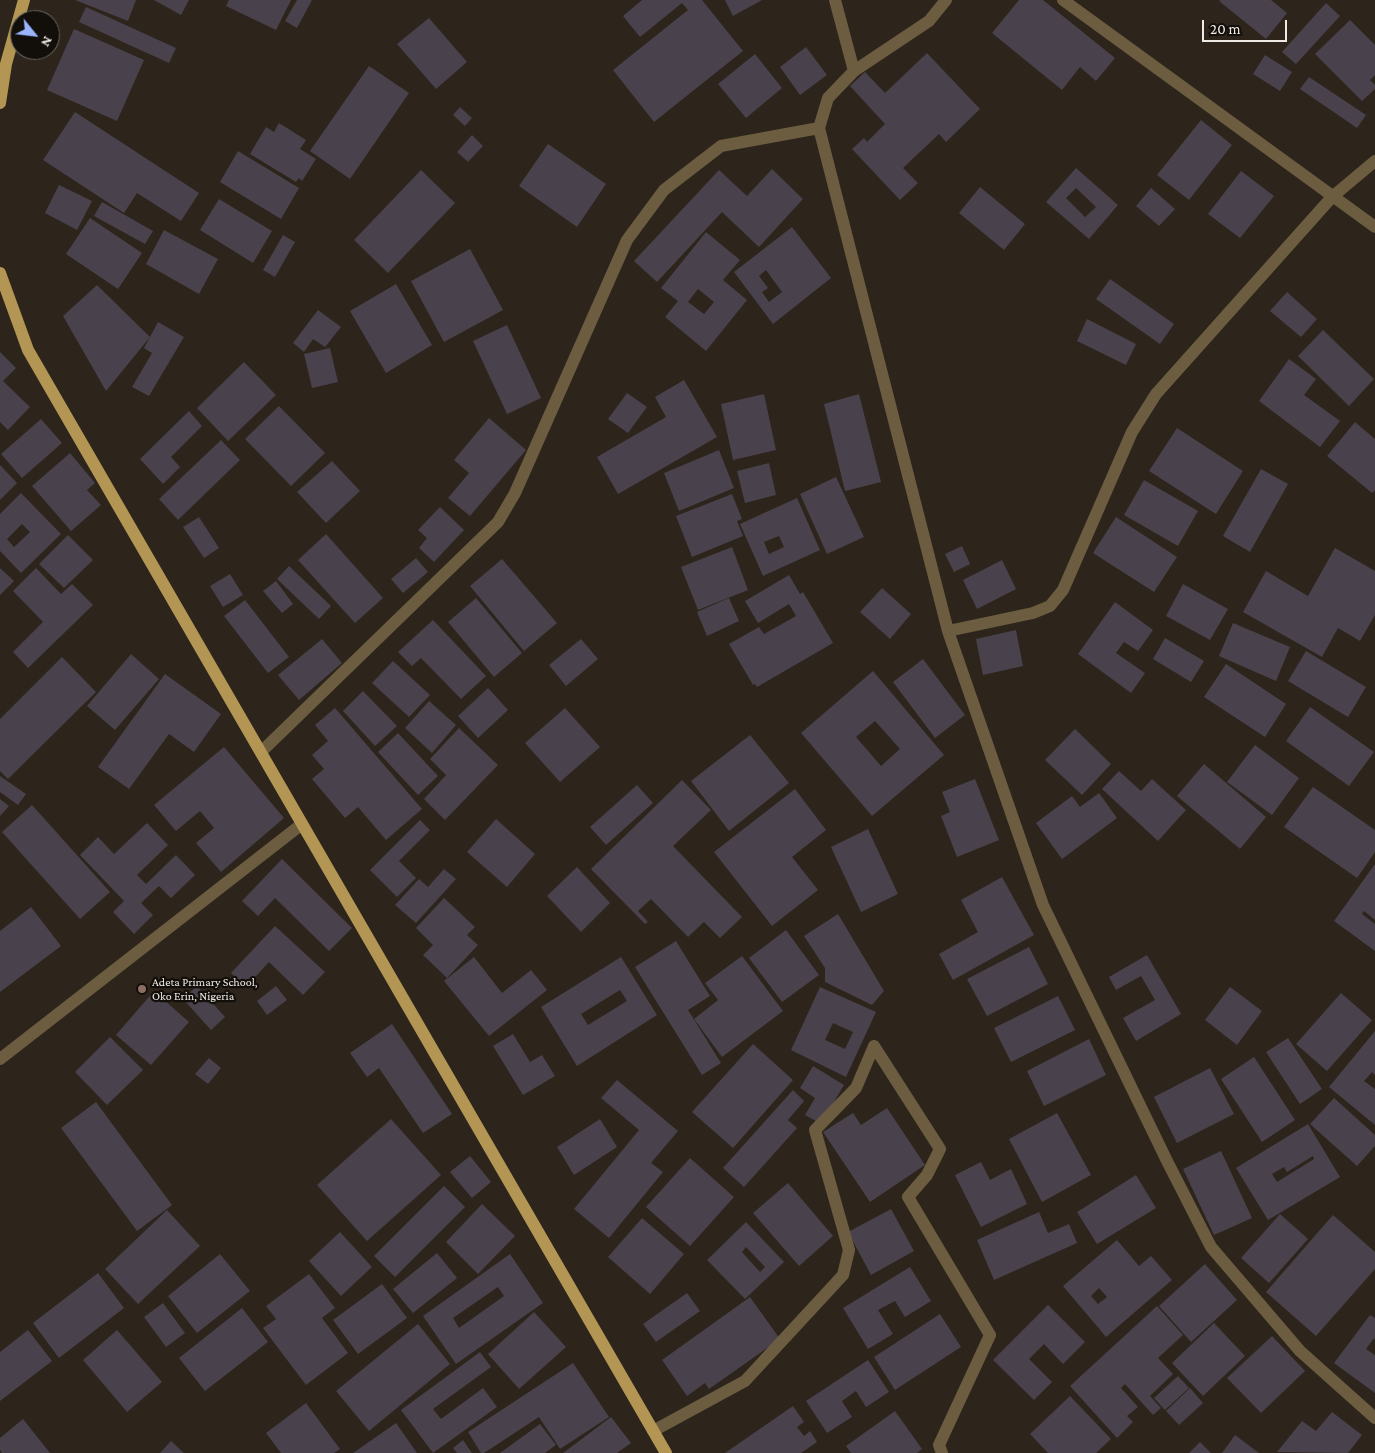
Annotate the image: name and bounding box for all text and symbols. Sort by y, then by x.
north arrow [10,10,60,60]
scale bar [1205,10,1290,42]
text: 20 m [1210,21,1241,37]
text: N [38,34,57,50]
place label: Adeta Primary School, Oko Erin, Nigeria [152,975,258,1003]
marker: Adeta Primary School, Oko Erin, Nigeria [136,983,148,995]

